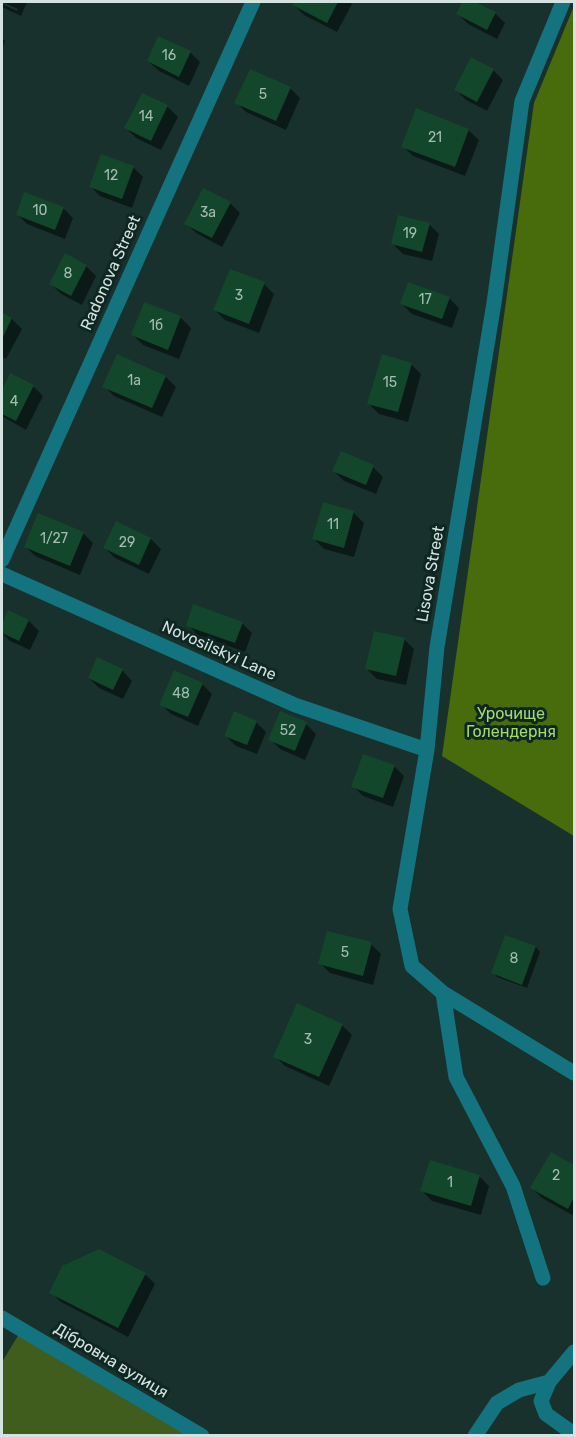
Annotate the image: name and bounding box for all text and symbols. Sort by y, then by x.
house number: 16 [162,48,176,64]
house number: 5 [259,87,267,103]
house number: 14 [139,109,153,125]
house number: 21 [428,130,442,146]
house number: 12 [104,168,118,184]
house number: 10 [33,203,47,219]
house number: 3а [200,205,216,221]
street label: Radonova Street [77,212,145,334]
house number: 19 [403,226,417,242]
house number: 8 [64,266,72,282]
house number: 3 [235,288,243,304]
house number: 17 [418,292,432,308]
house number: 1б [149,318,163,334]
house number: 1а [127,373,141,389]
house number: 15 [383,375,397,391]
house number: 4 [10,394,18,410]
house number: 11 [327,517,339,533]
street label: Lisova Street [413,524,449,624]
house number: 1/27 [40,531,68,547]
house number: 29 [119,535,135,551]
street label: Novosilskyi Lane [159,617,279,685]
house number: 48 [172,686,190,702]
park label: Урочище Голендерня [466,704,556,742]
house number: 52 [280,723,296,739]
house number: 5 [341,945,349,961]
house number: 8 [510,951,518,967]
house number: 3 [304,1032,312,1048]
house number: 2 [552,1168,560,1184]
house number: 1 [447,1175,453,1191]
street label: Дібровна вулиця [51,1319,171,1403]

